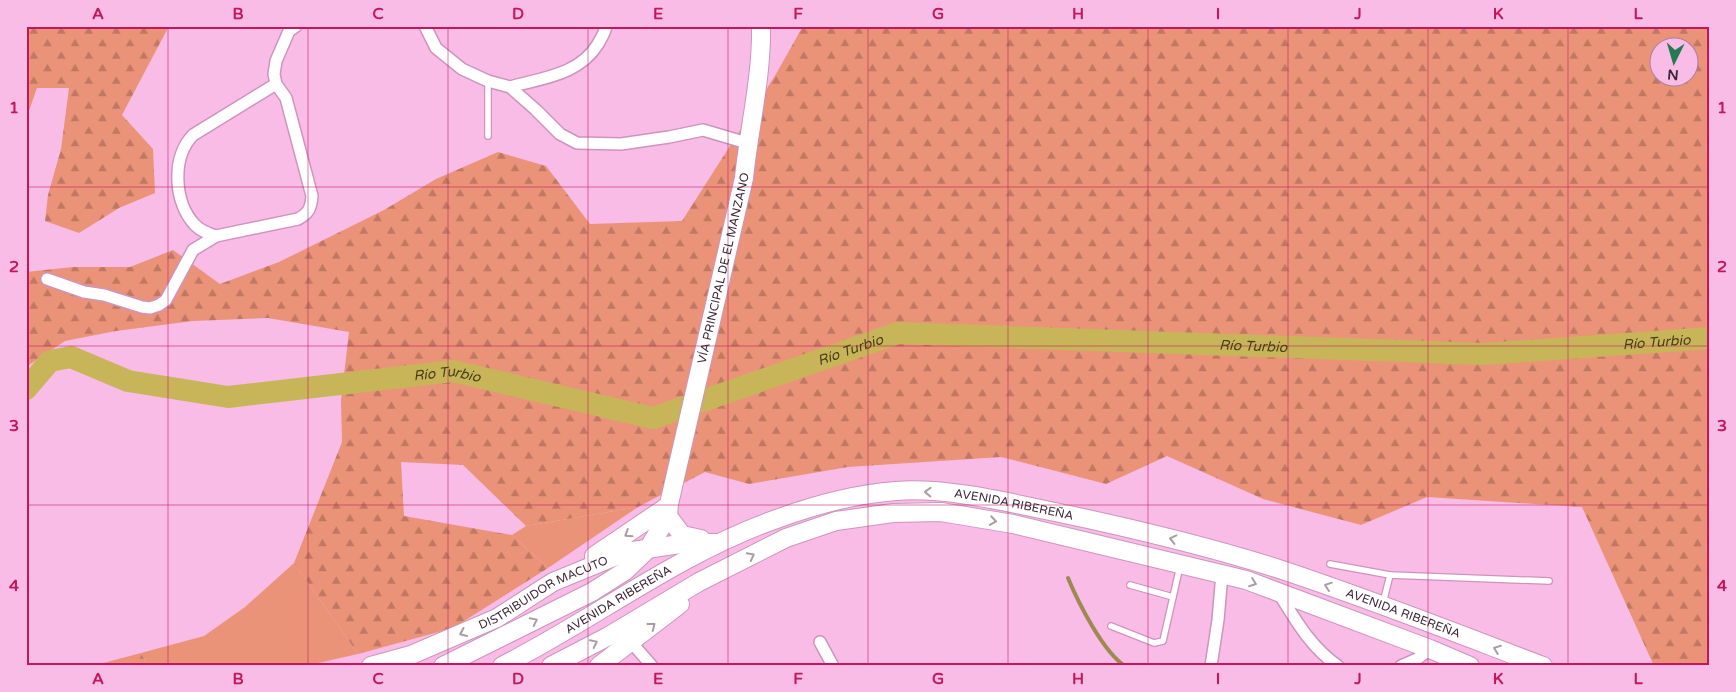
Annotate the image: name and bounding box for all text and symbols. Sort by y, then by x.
text: A [92,4,104,24]
text: B [232,4,244,24]
text: C [372,4,384,24]
text: D [512,4,524,24]
text: E [653,4,663,24]
text: F [793,4,803,24]
text: G [932,4,944,24]
text: H [1072,4,1084,24]
text: I [1216,4,1220,24]
text: J [1353,4,1362,24]
text: K [1493,4,1504,24]
text: L [1633,4,1643,24]
north arrow [1648,38,1698,88]
text: N [1667,65,1679,83]
text: 1 [9,98,19,118]
text: 1 [1717,98,1727,118]
street label: VÍA PRINCIPAL DE EL MANZANO [695,172,752,365]
text: 2 [9,257,19,277]
text: 2 [1717,257,1727,277]
water label: Río Turbio [815,330,887,369]
water label: Río Turbio [1622,331,1693,353]
water label: Río Turbio [1219,337,1289,356]
water label: Río Turbio [412,363,484,387]
text: 3 [9,416,19,436]
text: 3 [1717,416,1727,436]
street label: AVENIDA RIBEREÑA [953,486,1075,523]
one-way arrow [923,487,931,497]
one-way arrow [988,515,997,525]
one-way arrow [625,528,634,537]
one-way arrow [1168,534,1177,545]
one-way arrow [746,552,755,562]
street label: DISTRIBUIDOR MACUTO [476,553,610,632]
street label: AVENIDA RIBEREÑA [563,562,674,636]
text: 4 [9,576,19,596]
text: 4 [1717,576,1727,596]
one-way arrow [1248,577,1257,587]
one-way arrow [1325,582,1333,592]
street label: AVENIDA RIBEREÑA [1344,586,1463,641]
one-way arrow [529,617,538,627]
one-way arrow [646,624,655,632]
one-way arrow [459,626,468,637]
one-way arrow [589,639,598,650]
one-way arrow [1493,644,1502,655]
text: A [92,669,104,689]
text: B [232,669,244,689]
text: C [372,669,384,689]
text: D [512,669,524,689]
text: E [653,669,663,689]
text: F [793,669,803,689]
text: G [932,669,944,689]
text: H [1072,669,1084,689]
text: I [1216,669,1220,689]
text: J [1353,669,1362,689]
text: K [1493,669,1504,689]
text: L [1633,669,1643,689]

